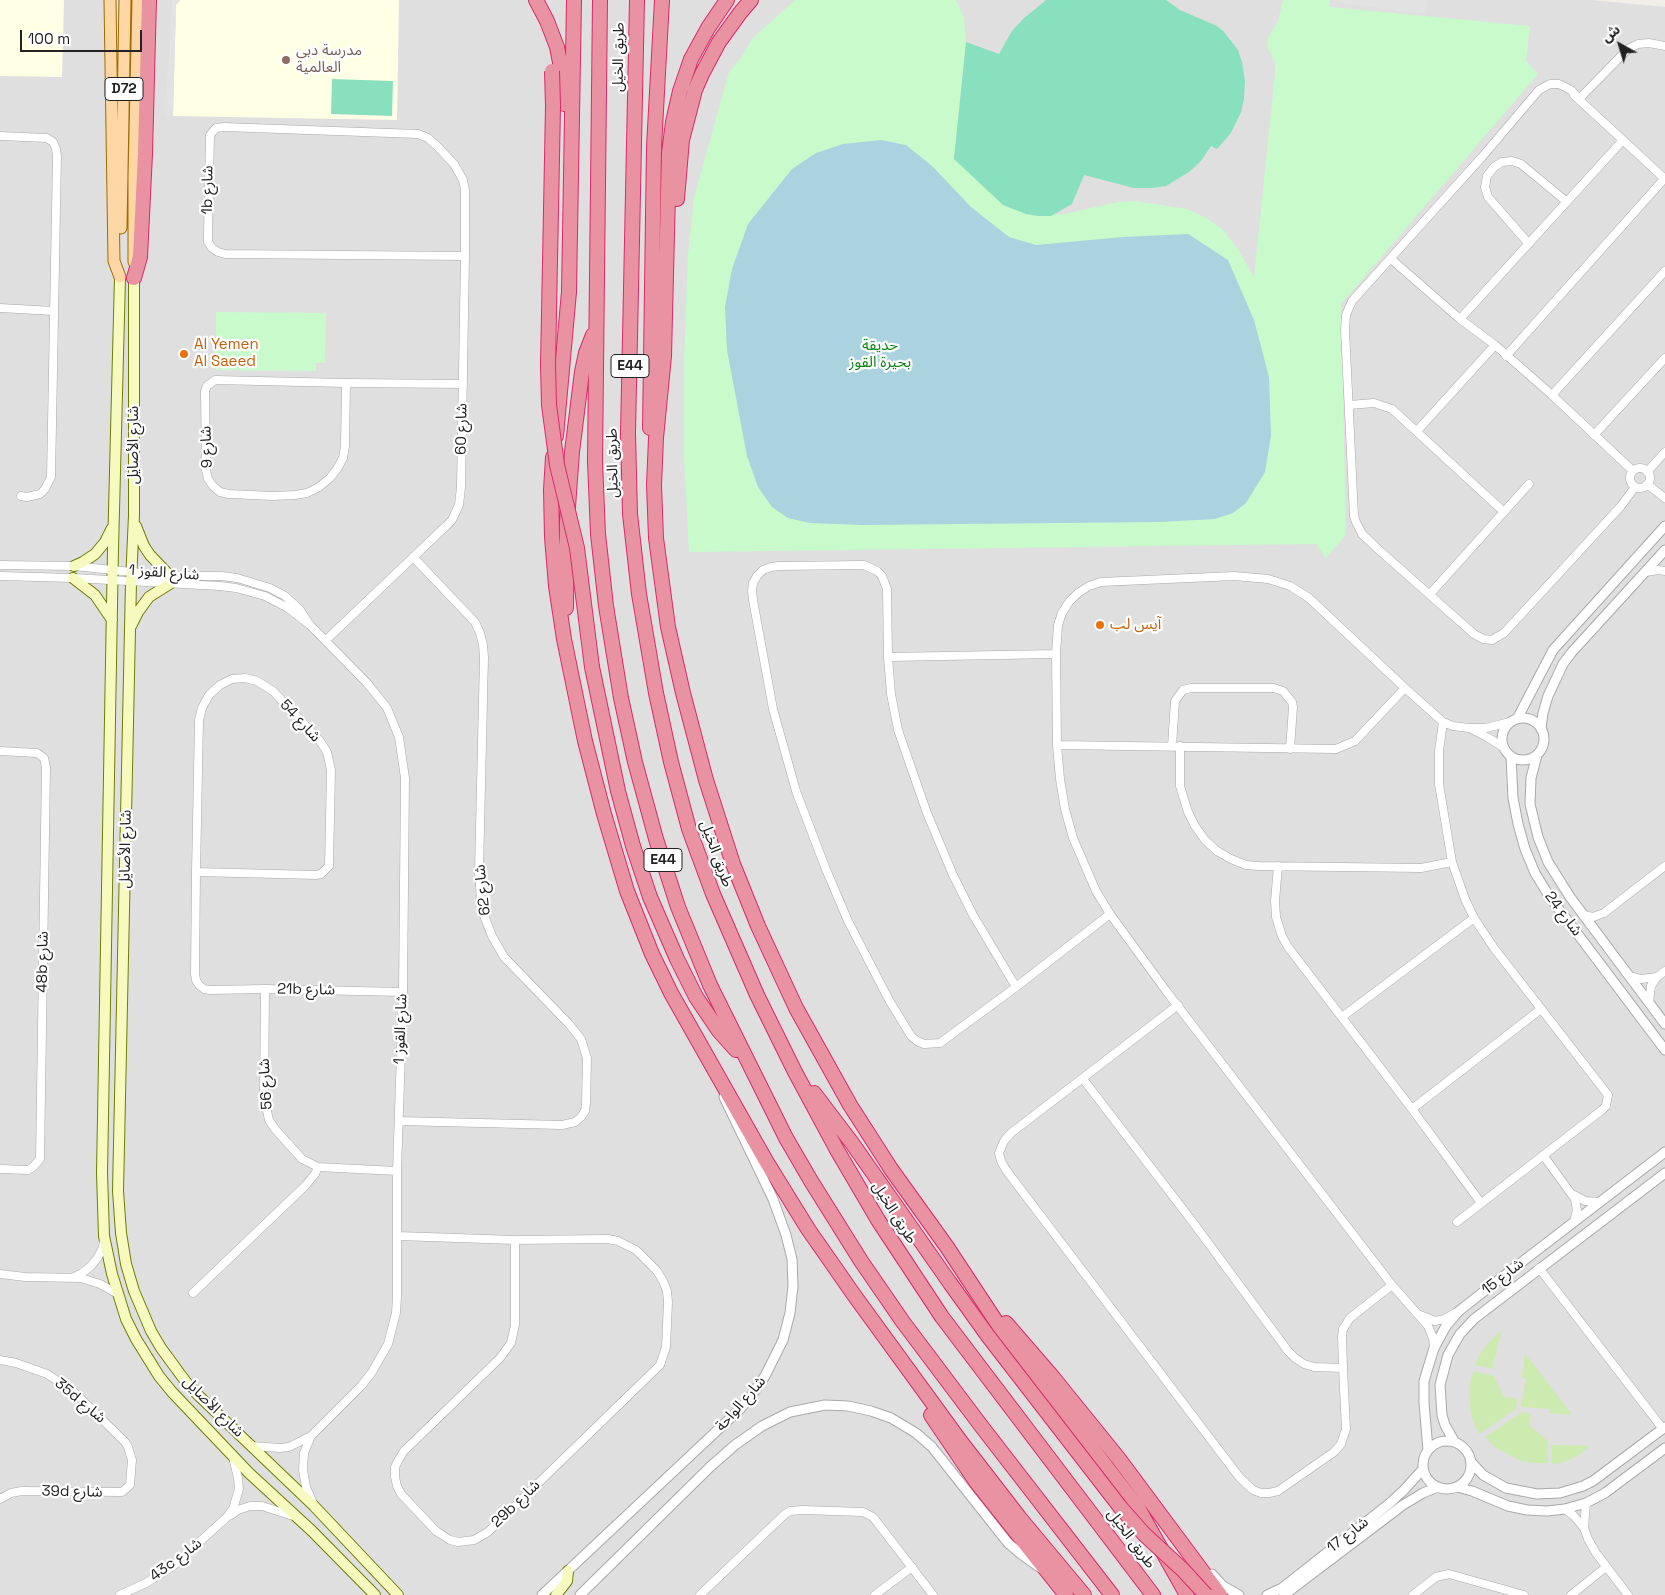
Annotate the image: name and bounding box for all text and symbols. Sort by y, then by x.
scale bar [22,20,145,52]
north arrow [1595,20,1645,70]
text: ش [1597,20,1624,46]
street label: طريق الخيل [609,22,629,92]
text: 100 m [28,29,70,48]
place label: مدرسة دبي العالمية [296,42,362,77]
marker: مدرسة دبي العالمية [280,54,292,66]
road number: D72 [105,78,143,100]
street label: 1b شارع [199,165,217,215]
place label: Al Yemen Al Saeed [194,336,259,371]
park label: حديقة بحيرة القوز [849,337,911,372]
marker: Al Yemen Al Saeed [178,348,190,360]
road number: E44 [611,354,649,378]
street label: شارع 60 [453,403,471,455]
street label: شارع الأصايل [125,406,143,484]
street label: شارع 9 [197,426,217,468]
street label: طريق الخيل [603,428,623,498]
street label: شارع القوز 1 [128,562,200,584]
place label: آيس لب [1110,616,1161,634]
marker: آيس لب [1094,619,1106,631]
street label: شارع 54 [276,696,324,746]
street label: شارع الأصايل [116,809,136,889]
street label: طريق الخيل [696,818,736,890]
road number: E44 [644,848,682,872]
street label: شارع 62 [471,864,495,916]
street label: شارع 24 [1540,888,1586,940]
street label: 48b شارع [33,931,53,993]
street label: 21b شارع [277,980,335,1000]
street label: شارع القوز 1 [391,993,411,1065]
street label: شارع 56 [256,1058,276,1110]
street label: طريق الخيل [868,1179,920,1247]
street label: شارع 15 [1478,1255,1528,1299]
street label: شارع الأصايل [179,1373,247,1441]
street label: شارع الواحة [712,1373,770,1435]
street label: 35d شارع [51,1375,109,1427]
street label: 29b شارع [488,1476,544,1532]
street label: 39d شارع [41,1482,103,1502]
street label: طريق الخيل [1103,1506,1159,1572]
street label: 17 شارع [1324,1513,1372,1557]
street label: 43c شارع [146,1535,206,1585]

